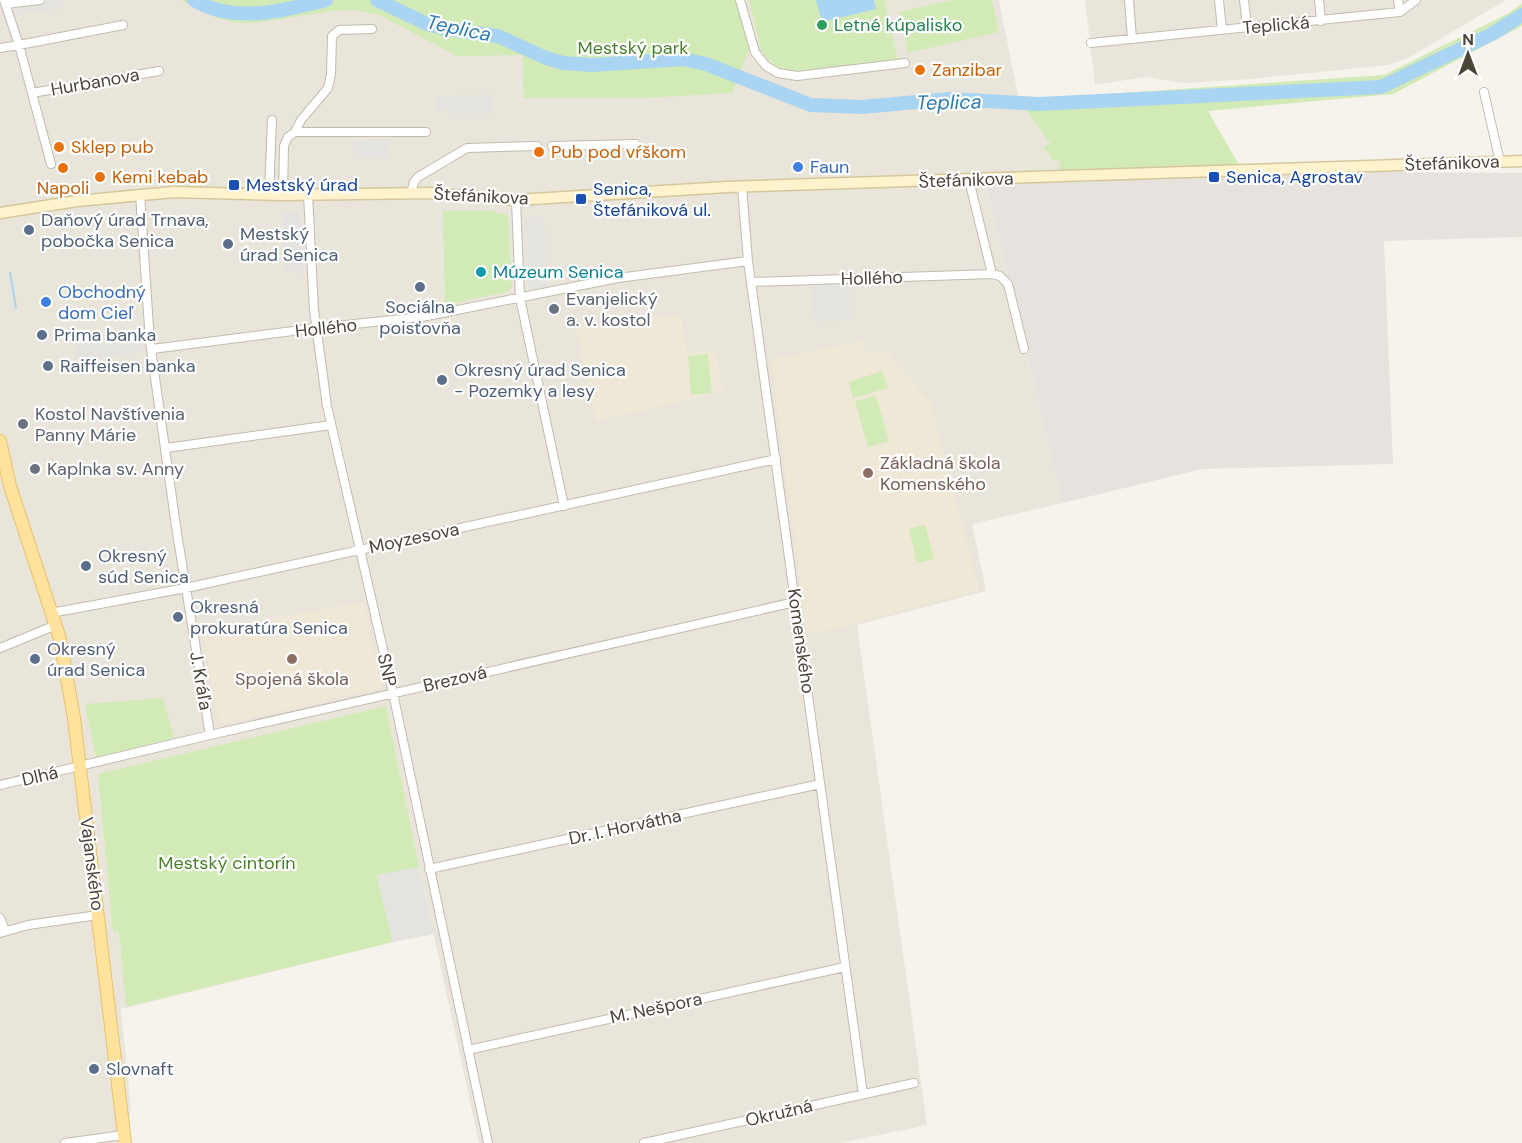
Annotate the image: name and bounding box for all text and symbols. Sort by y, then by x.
water label: Teplica [424,8,494,48]
street label: Teplická [1241,10,1311,40]
place label: Letné kúpalisko [834,13,962,37]
marker: Letné kúpalisko [815,18,829,32]
north arrow [1438,24,1498,84]
text: N [1462,29,1474,50]
park label: Mestský park [578,36,688,60]
place label: Zanzibar [932,58,1002,82]
street label: Hurbanova [49,62,141,102]
marker: Zanzibar [913,63,927,77]
water label: Teplica [916,88,982,116]
place label: Sklep pub [71,135,154,159]
marker: Sklep pub [52,140,66,154]
place label: Pub pod vŕškom [551,140,686,164]
marker: Pub pod vŕškom [532,145,546,159]
street label: Štefánikova [1404,149,1500,177]
place label: Faun [810,155,849,179]
marker: Faun [791,160,805,174]
marker: Napoli [56,161,70,175]
place label: Kemi kebab [112,165,208,189]
place label: Senica, Agrostav [1226,165,1364,189]
street label: Štefánikova [918,166,1014,194]
marker: Kemi kebab [93,170,107,184]
marker: Senica, Agrostav [1207,170,1221,184]
place label: Mestský úrad [246,173,358,197]
place label: Napoli [37,176,89,200]
place label: Senica, Štefániková ul. [593,177,711,222]
marker: Mestský úrad [227,178,241,192]
street label: Štefánikova [433,182,529,210]
marker: Senica, Štefániková ul. [574,192,588,206]
place label: Daňový úrad Trnava, pobočka Senica [41,208,208,253]
place label: Mestský úrad Senica [240,222,338,267]
marker: Daňový úrad Trnava, pobočka Senica [22,223,36,237]
marker: Mestský úrad Senica [221,237,235,251]
place label: Múzeum Senica [493,260,623,284]
marker: Múzeum Senica [474,265,488,279]
street label: Hollého [840,265,904,291]
place label: Obchodný dom Cieľ [58,280,146,325]
marker: Sociálna poisťovňa [413,280,427,294]
place label: Evanjelický a. v. kostol [566,287,658,332]
marker: Obchodný dom Cieľ [39,295,53,309]
place label: Sociálna poisťovňa [379,295,461,340]
marker: Evanjelický a. v. kostol [547,302,561,316]
street label: Hollého [294,313,358,343]
place label: Prima banka [54,323,156,347]
marker: Prima banka [35,328,49,342]
place label: Raiffeisen banka [60,354,196,378]
place label: Okresný úrad Senica - Pozemky a lesy [454,358,626,403]
marker: Raiffeisen banka [41,359,55,373]
marker: Okresný úrad Senica - Pozemky a lesy [435,373,449,387]
place label: Kostol Navštívenia Panny Márie [35,402,185,447]
marker: Kostol Navštívenia Panny Márie [16,417,30,431]
place label: Základná škola Komenského [880,451,1001,496]
place label: Kaplnka sv. Anny [47,457,184,481]
marker: Kaplnka sv. Anny [28,462,42,476]
marker: Základná škola Komenského [861,466,875,480]
street label: Moyzesova [367,517,461,559]
place label: Okresný súd Senica [98,544,189,589]
marker: Okresný súd Senica [79,559,93,573]
street label: Komenského [782,587,820,695]
place label: Okresná prokuratúra Senica [190,595,348,640]
marker: Okresná prokuratúra Senica [171,610,185,624]
place label: Okresný úrad Senica [47,637,145,682]
street label: J. Kráľa [184,650,218,712]
street label: SNP [372,651,402,689]
marker: Okresný úrad Senica [28,652,42,666]
marker: Spojená škola [285,652,299,666]
street label: Brezová [421,660,489,698]
place label: Spojená škola [235,667,349,691]
street label: Dlhá [19,760,61,792]
street label: Dr. I. Horvátha [566,803,684,851]
street label: Vajanského [74,816,110,912]
park label: Mestský cintorín [158,851,296,875]
street label: M. Nešpora [608,987,704,1029]
place label: Slovnaft [106,1057,173,1081]
marker: Slovnaft [87,1062,101,1076]
street label: Okružná [743,1094,815,1132]

